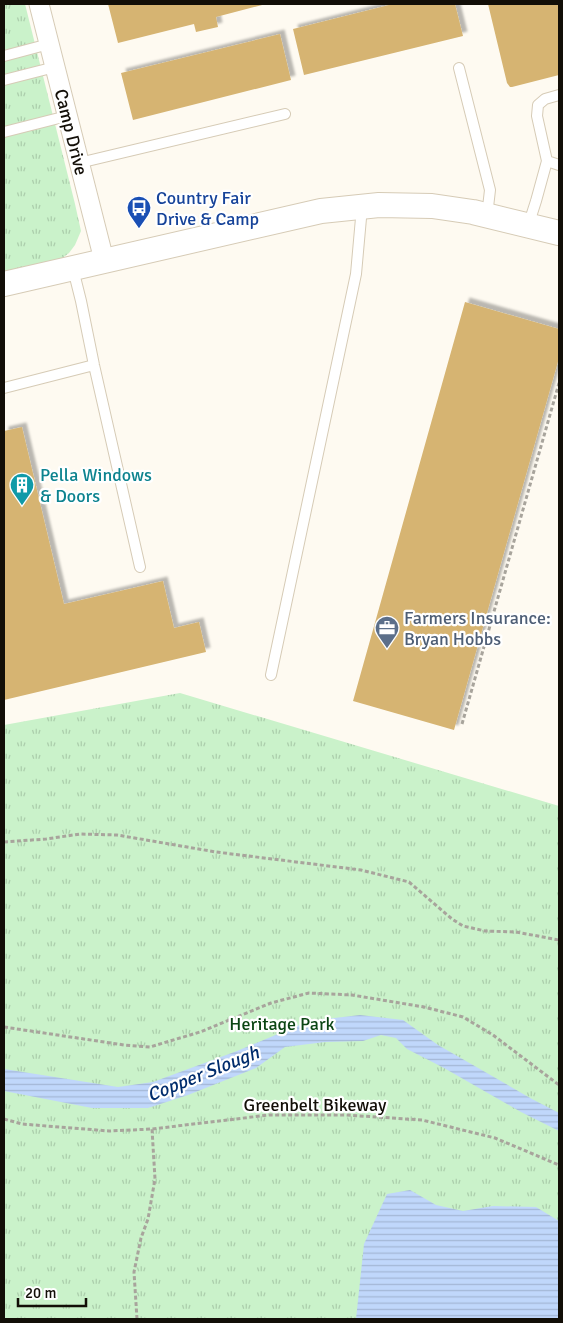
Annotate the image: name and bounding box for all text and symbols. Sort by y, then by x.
street label: Camp Drive [50,87,92,177]
place label: Country Fair Drive & Camp [156,187,259,230]
bus stop icon: Country Fair Drive & Camp [126,195,152,229]
place label: Pella Windows & Doors [40,464,152,507]
building icon: Pella Windows & Doors [9,472,35,506]
place label: Farmers Insurance: Bryan Hobbs [404,607,551,650]
office icon: Farmers Insurance: Bryan Hobbs [374,615,400,649]
park label: Heritage Park [229,1013,335,1035]
water label: Copper Slough [144,1040,263,1107]
street label: Greenbelt Bikeway [244,1094,387,1116]
scale bar [18,1276,85,1308]
text: 20 m [25,1284,56,1302]

